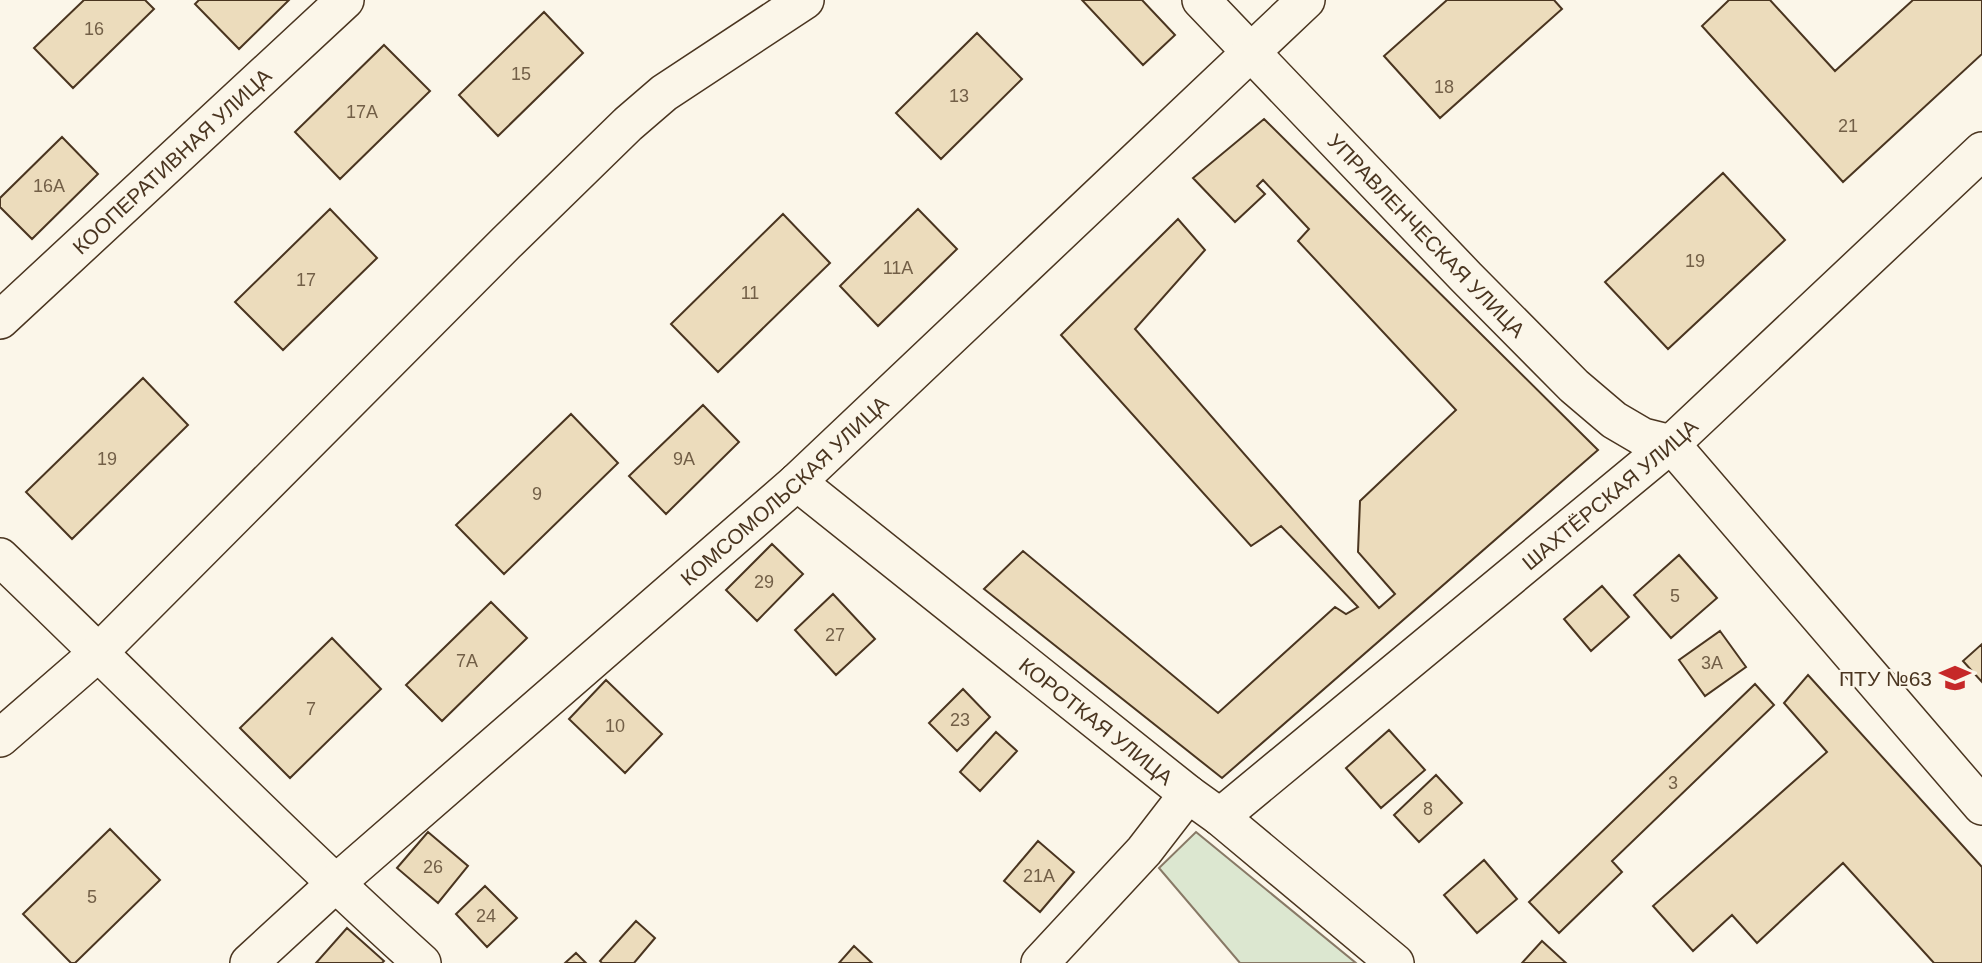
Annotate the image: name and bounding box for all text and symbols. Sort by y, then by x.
house number: 16 [84,19,104,39]
street label: КООПЕРАТИВНАЯ УЛИЦА [68,63,275,258]
house number: 15 [511,64,531,84]
house number: 18 [1434,77,1454,97]
house number: 13 [949,86,969,106]
house number: 17А [346,102,378,122]
house number: 21 [1838,116,1858,136]
street label: УПРАВЛЕНЧЕСКАЯ УЛИЦА [1324,129,1530,341]
house number: 16А [33,176,65,196]
house number: 19 [1685,251,1705,271]
house number: 11А [883,258,913,278]
house number: 17 [296,270,316,290]
house number: 11 [741,283,759,303]
street label: КОМСОМОЛЬСКАЯ УЛИЦА [676,391,892,590]
street label: ШАХТЁРСКАЯ УЛИЦА [1517,414,1702,574]
house number: 19 [97,449,117,469]
house number: 9А [673,449,695,469]
house number: 9 [532,484,542,504]
house number: 29 [754,572,774,592]
house number: 5 [1670,586,1680,606]
house number: 27 [825,625,845,645]
house number: 7А [456,651,478,671]
street label: КОРОТКАЯ УЛИЦА [1015,653,1178,789]
house number: 3А [1701,653,1723,673]
school or university icon: ПТУ №63 [1938,661,1972,695]
place label: ПТУ №63 [1839,667,1932,690]
house number: 7 [306,699,316,719]
house number: 23 [950,710,970,730]
house number: 10 [605,716,625,736]
house number: 3 [1668,773,1678,793]
house number: 8 [1423,799,1433,819]
house number: 26 [423,857,443,877]
house number: 21А [1023,866,1055,886]
house number: 5 [87,887,97,907]
house number: 24 [476,906,496,926]

